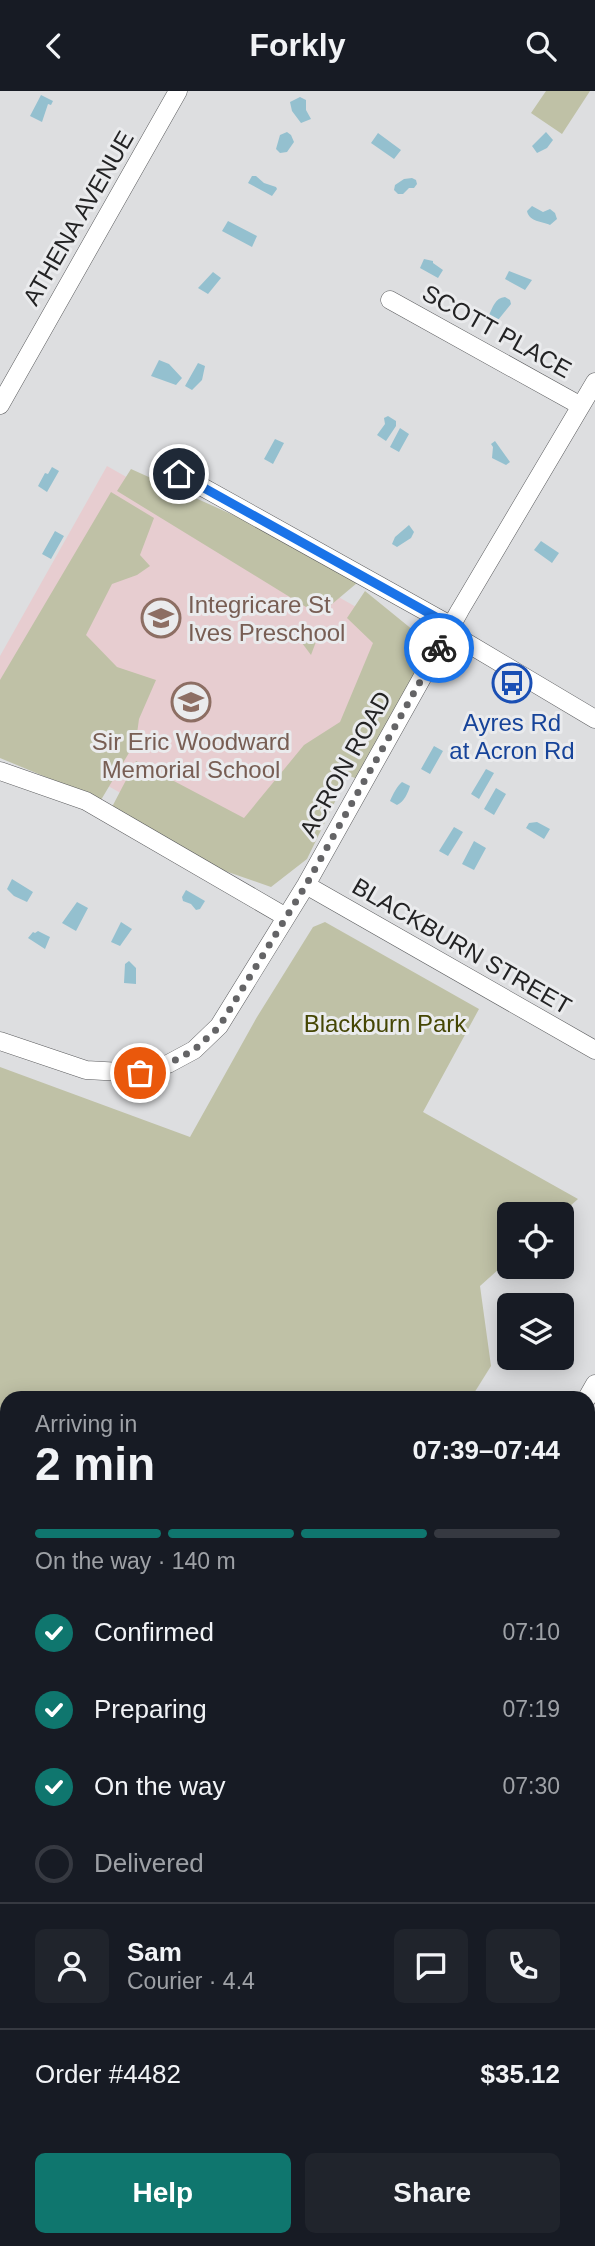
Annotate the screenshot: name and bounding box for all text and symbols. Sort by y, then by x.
icon: back [35,27,73,65]
text: Forkly [249,27,346,63]
icon: search [522,27,560,65]
street label: ATHENA AVENUE [17,126,139,310]
street label: SCOTT PLACE [418,279,576,383]
pin [149,444,209,504]
icon: home [160,455,198,493]
place label: Integricare St Ives Preschool [188,591,345,646]
school or university icon: Integricare St Ives Preschool [140,597,182,639]
courier [404,613,474,683]
icon: bike [420,629,458,667]
bus stop icon: Ayres Rd at Acron Rd [491,662,533,704]
school or university icon: Sir Eric Woodward Memorial School [170,681,212,723]
street label: ACRON ROAD [294,686,396,842]
place label: Ayres Rd at Acron Rd [449,709,575,764]
place label: Sir Eric Woodward Memorial School [92,728,290,783]
street label: BLACKBURN STREET [348,872,576,1020]
park label: Blackburn Park [304,1010,467,1037]
pin [110,1043,170,1103]
icon: bag [121,1054,159,1092]
map controls [497,1202,574,1370]
button: locate [497,1202,574,1279]
button: layers [497,1293,574,1370]
text: Arriving in [35,1411,137,1437]
text: 07:39–07:44 [413,1435,560,1465]
text: 2 min [35,1438,155,1490]
text: On the way · 140 m [35,1548,236,1574]
icon: check [35,1614,73,1652]
text: Confirmed [94,1617,214,1647]
text: 07:10 [502,1619,560,1645]
icon: check [35,1691,73,1729]
text: Preparing [94,1694,207,1724]
text: 07:19 [502,1696,560,1722]
icon: check [35,1768,73,1806]
text: On the way [94,1771,226,1801]
text: 07:30 [502,1773,560,1799]
text: Delivered [94,1848,204,1878]
button: person [35,1929,109,2003]
button: chat [394,1929,468,2003]
button: phone [486,1929,560,2003]
text: Sam [127,1937,182,1967]
text: Courier · 4.4 [127,1968,255,1994]
text: Order #4482 [35,2059,181,2089]
text: $35.12 [480,2059,560,2089]
button: Help [35,2153,291,2233]
button: Share [305,2153,560,2233]

